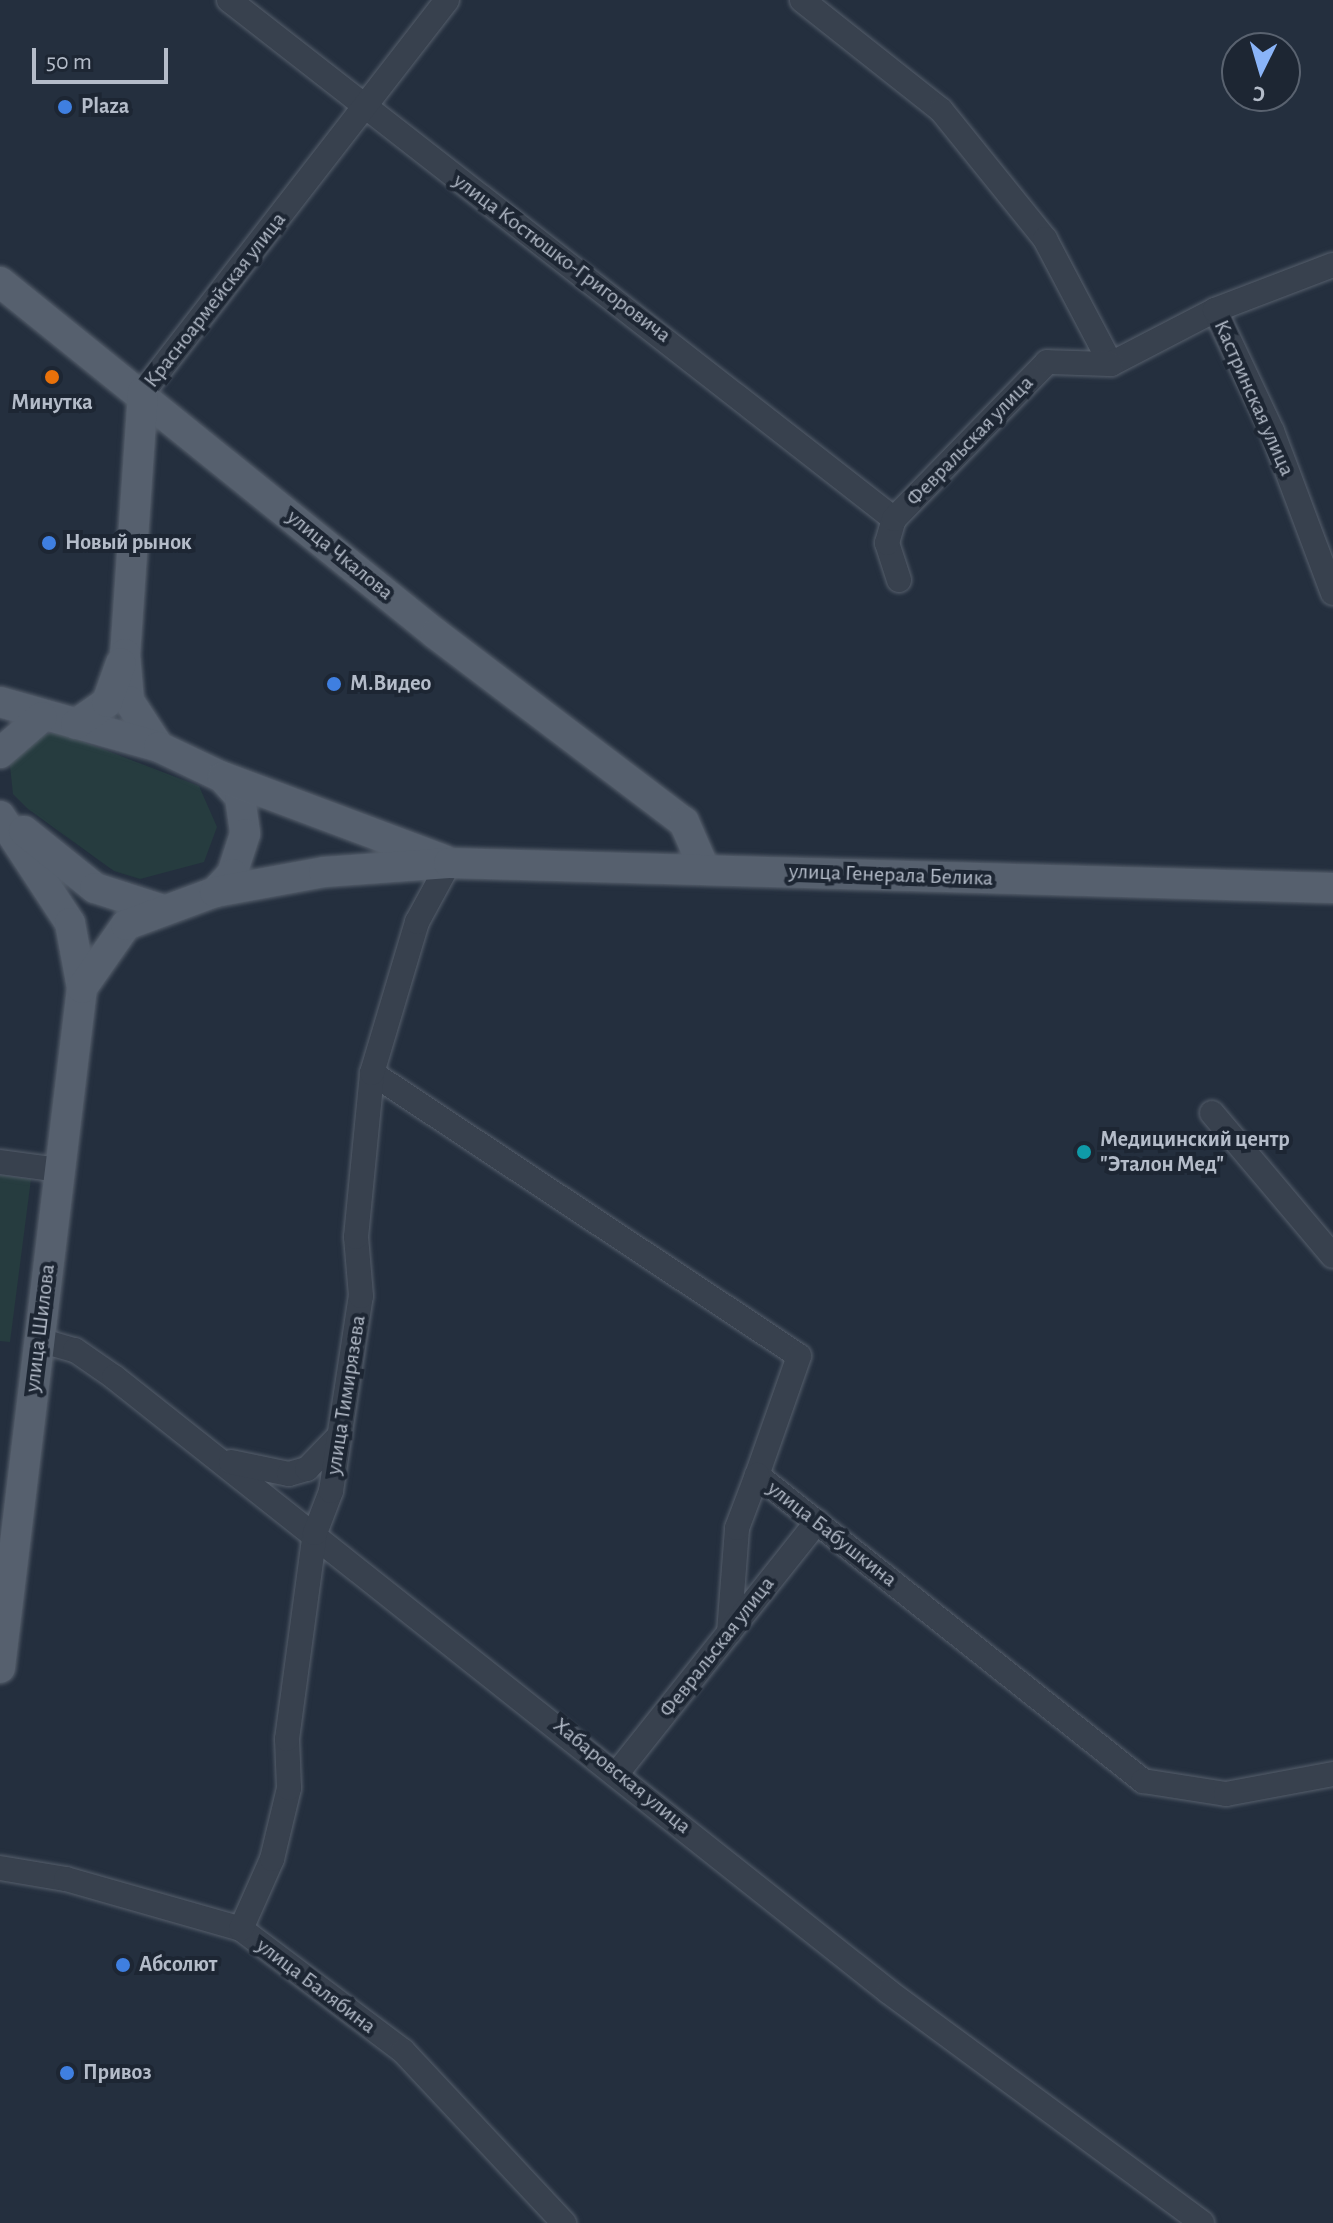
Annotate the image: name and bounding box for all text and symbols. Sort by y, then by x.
scale bar [36,32,172,82]
north arrow [1221,32,1301,112]
text: 50 m [46,50,92,74]
text: С [1252,82,1266,105]
place label: Plaza [81,94,129,120]
marker: Plaza [56,98,74,116]
street label: улица Костюшко-Григоровича [448,167,676,349]
street label: Красноармейская улица [138,207,292,393]
street label: Кастринская улица [1208,316,1300,480]
marker: Минутка [43,368,61,386]
street label: Февральская улица [901,370,1039,512]
place label: Минутка [11,390,93,416]
street label: улица Чкалова [281,504,399,606]
place label: Новый рынок [65,530,192,556]
marker: Новый рынок [40,534,58,552]
place label: М.Видео [350,671,431,697]
marker: М.Видео [325,675,343,693]
street label: улица Генерала Белика [788,858,994,892]
place label: Медицинский центр "Эталон Мед" [1100,1126,1290,1178]
marker: Медицинский центр "Эталон Мед" [1075,1143,1093,1161]
street label: улица Шилова [19,1262,61,1394]
street label: улица Тимирязева [320,1313,372,1477]
street label: улица Бабушкина [762,1475,902,1593]
street label: Февральская улица [654,1571,780,1723]
street label: Хабаровская улица [548,1712,696,1840]
street label: улица Балябина [251,1933,381,2039]
place label: Абсолют [139,1952,217,1978]
marker: Абсолют [114,1956,132,1974]
place label: Привоз [83,2060,151,2086]
marker: Привоз [58,2064,76,2082]

